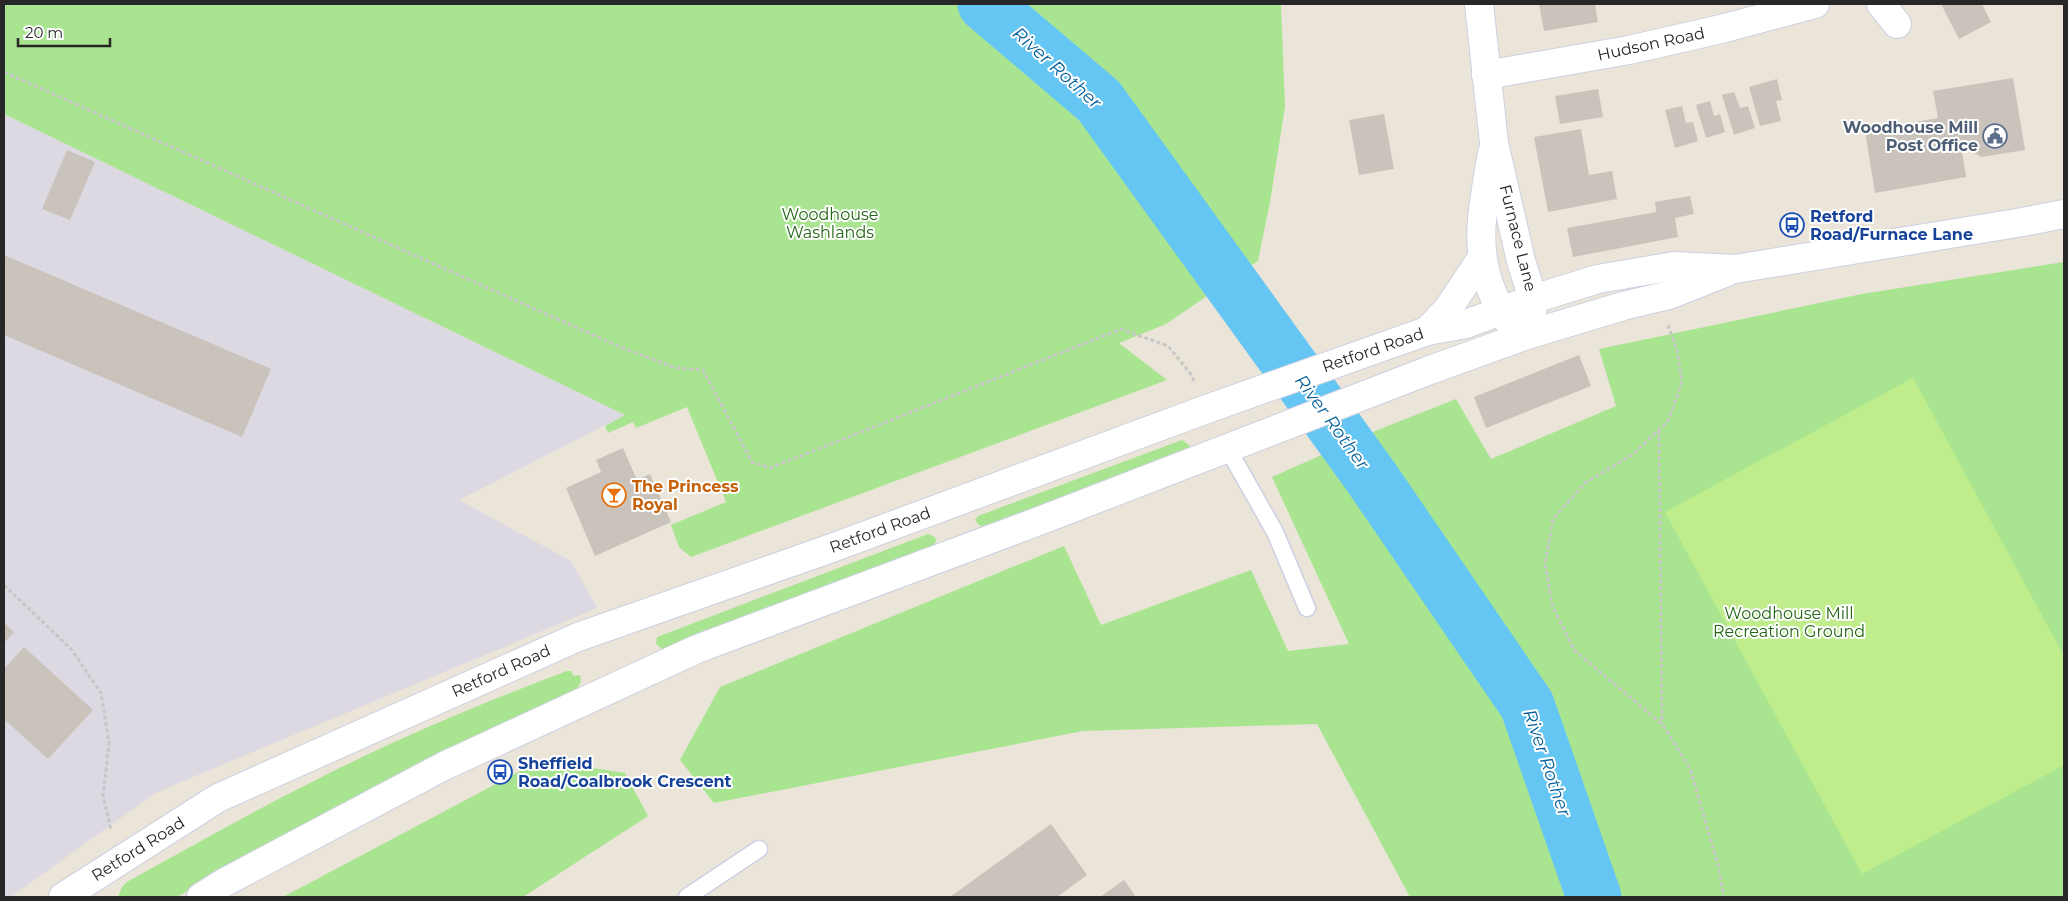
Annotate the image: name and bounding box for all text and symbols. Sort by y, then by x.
scale bar [18,15,110,47]
water label: River Rother [1008,22,1107,114]
text: 20 m [25,23,63,42]
street label: Hudson Road [1596,23,1706,65]
place label: Woodhouse Mill Post Office [1843,118,1978,155]
public building icon: Woodhouse Mill Post Office [1982,123,2008,149]
street label: Furnace Lane [1496,183,1540,293]
park label: Woodhouse Washlands [782,205,878,242]
place label: Retford Road/Furnace Lane [1810,207,1973,244]
bus stop icon: Retford Road/Furnace Lane [1779,212,1805,238]
street label: Retford Road [1320,324,1426,376]
water label: River Rother [1290,370,1374,474]
place label: The Princess Royal [632,477,739,514]
bar icon: The Princess Royal [601,482,627,508]
street label: Retford Road [827,503,933,557]
park label: Woodhouse Mill Recreation Ground [1713,604,1865,641]
street label: Retford Road [449,641,553,701]
water label: River Rother [1518,706,1576,820]
place label: Sheffield Road/Coalbrook Crescent [518,754,732,791]
bus stop icon: Sheffield Road/Coalbrook Crescent [487,759,513,785]
street label: Retford Road [88,813,188,885]

